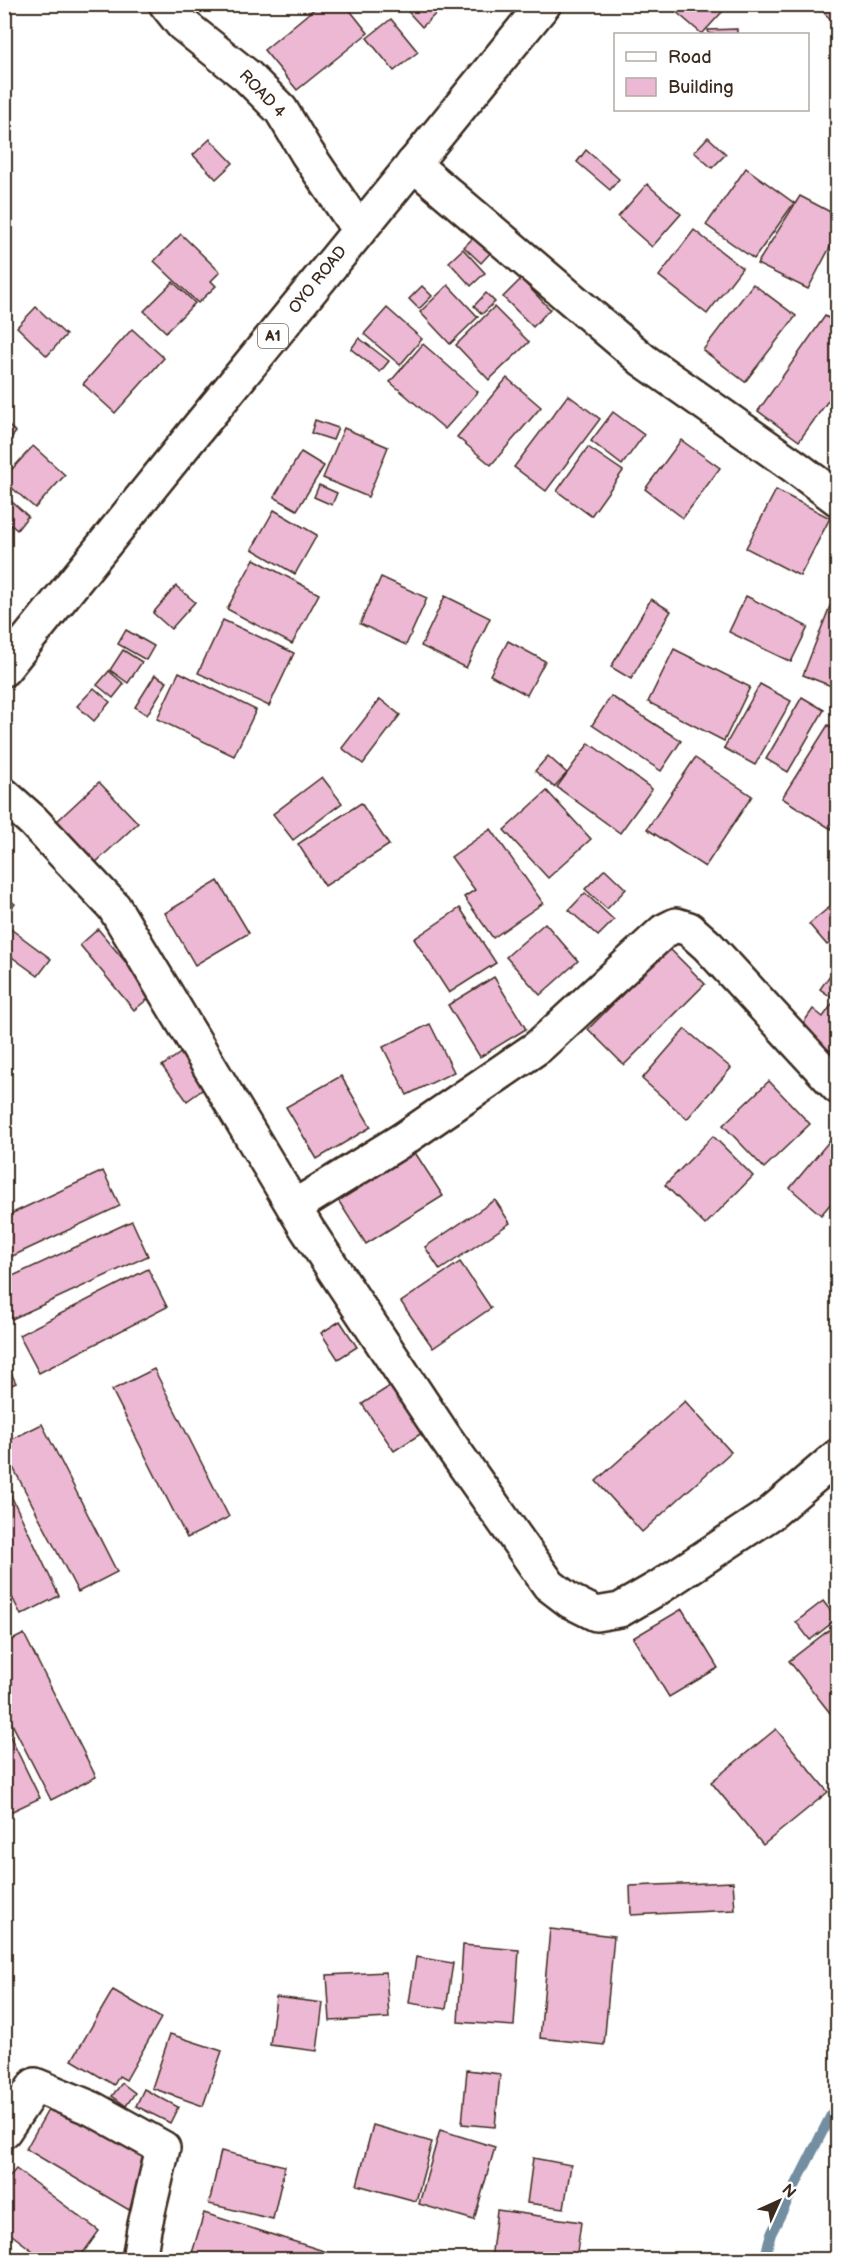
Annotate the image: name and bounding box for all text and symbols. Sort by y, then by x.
legend [614,33,809,111]
text: Road [668,47,712,68]
street label: ROAD 4 [235,66,289,122]
text: Building [668,77,734,98]
street label: OYO ROAD [285,242,351,318]
road number: A1 [258,324,288,348]
north arrow [749,2171,809,2231]
text: N [778,2180,800,2202]

